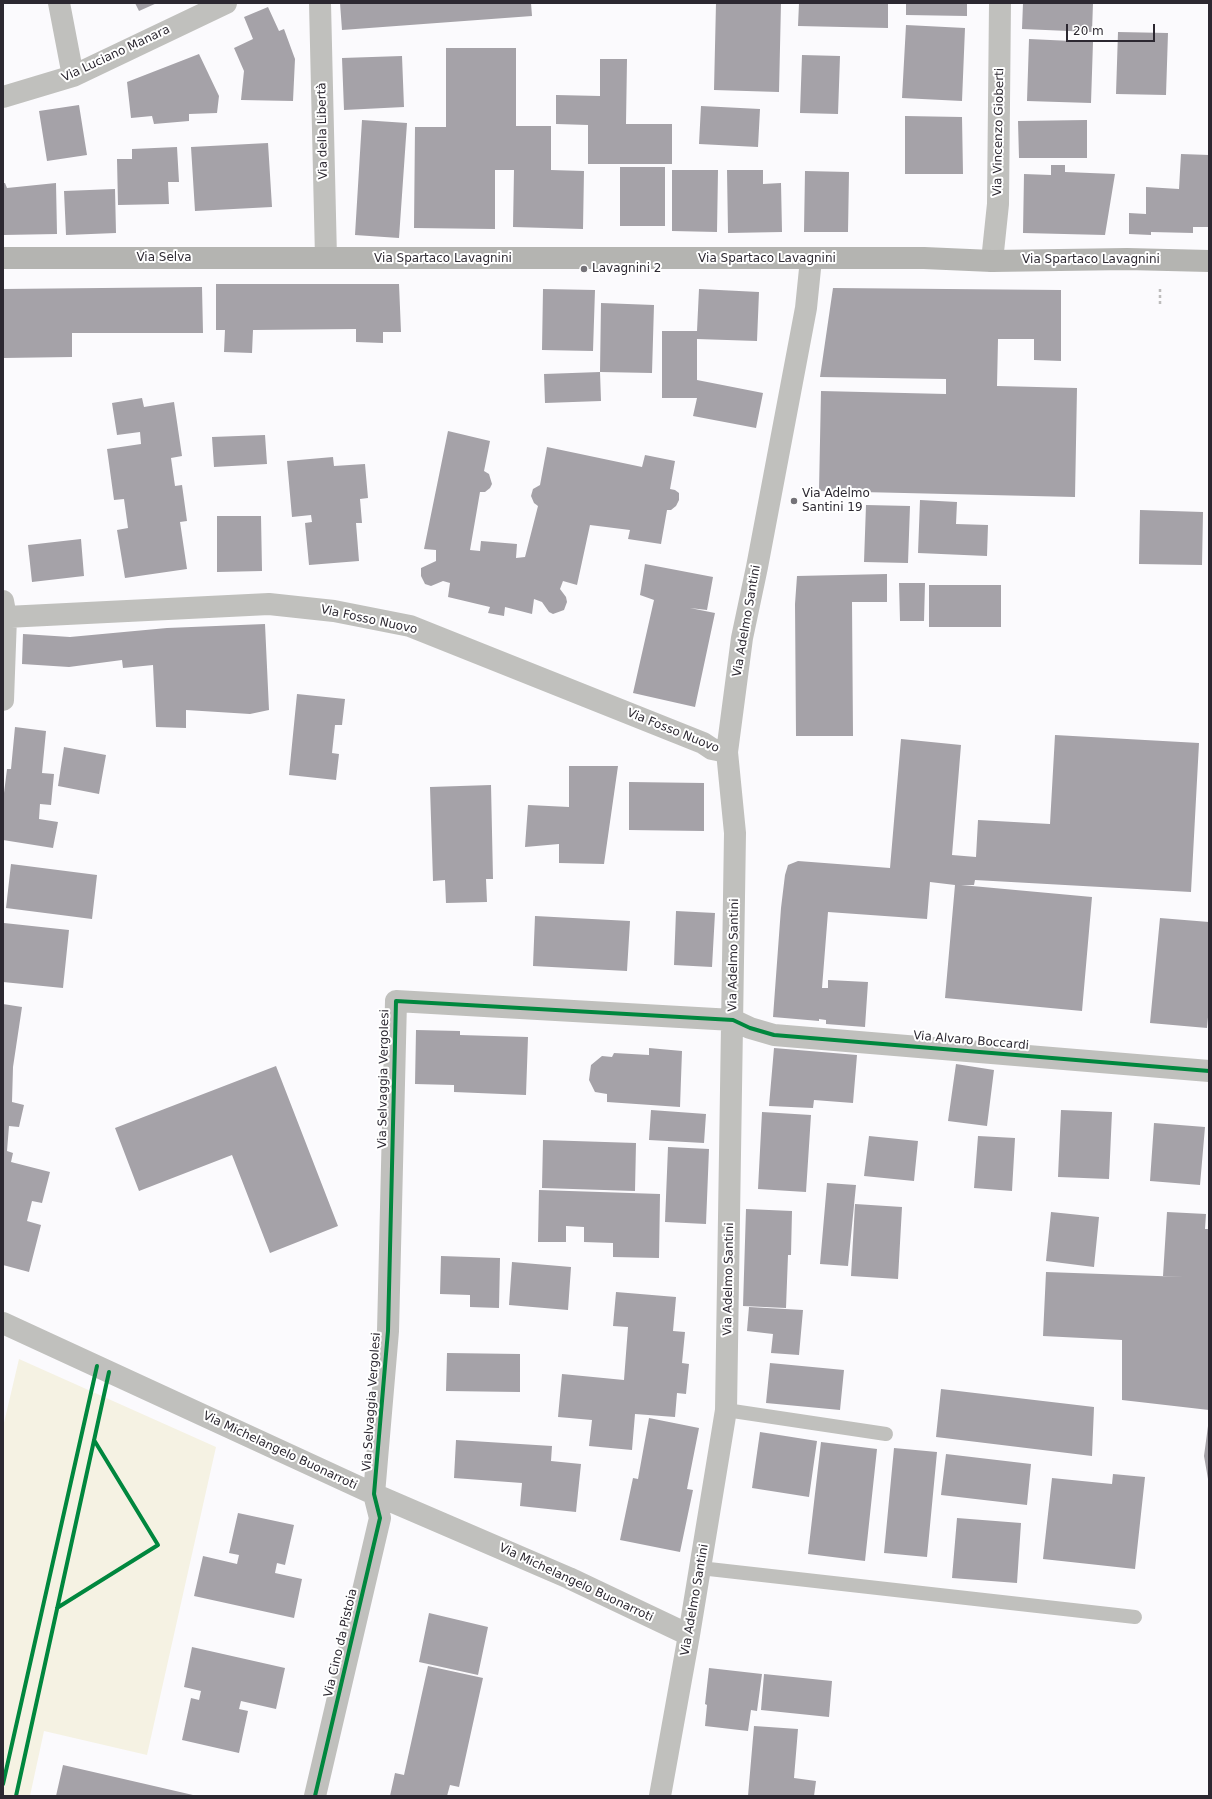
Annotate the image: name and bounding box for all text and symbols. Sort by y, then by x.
scale bar [1068,16,1157,42]
street label: Via Luciano Manara [60,23,172,85]
text: 20 m [1073,24,1104,38]
street label: Via Vincenzo Gioberti [991,68,1007,196]
street label: Via della Libertà [315,82,331,180]
street label: Via Selva [136,251,192,265]
street label: Via Spartaco Lavagnini [374,252,512,266]
street label: Via Spartaco Lavagnini [698,252,836,266]
street label: Via Spartaco Lavagnini [1022,253,1160,267]
place label: Lavagnini 2 [592,262,661,276]
marker: Lavagnini 2 [579,264,589,274]
place label: Via Adelmo Santini 19 [802,487,870,515]
marker: Via Adelmo Santini 19 [789,496,799,506]
street label: Via Adelmo Santini [730,564,764,678]
street label: Via Fosso Nuovo [319,603,419,637]
street label: Via Fosso Nuovo [625,706,721,756]
street label: Via Adelmo Santini [726,898,742,1012]
street label: Via Selvaggia Vergolesi [376,1009,392,1149]
street label: Via Alvaro Boccardi [913,1029,1029,1053]
street label: Via Adelmo Santini [721,1222,737,1336]
street label: Via Selvaggia Vergolesi [360,1332,384,1472]
street label: Via Michelangelo Buonarroti [201,1409,359,1493]
street label: Via Michelangelo Buonarroti [497,1541,655,1625]
street label: Via Adelmo Santini [678,1543,712,1657]
street label: Via Cino da Pistoia [321,1587,361,1699]

